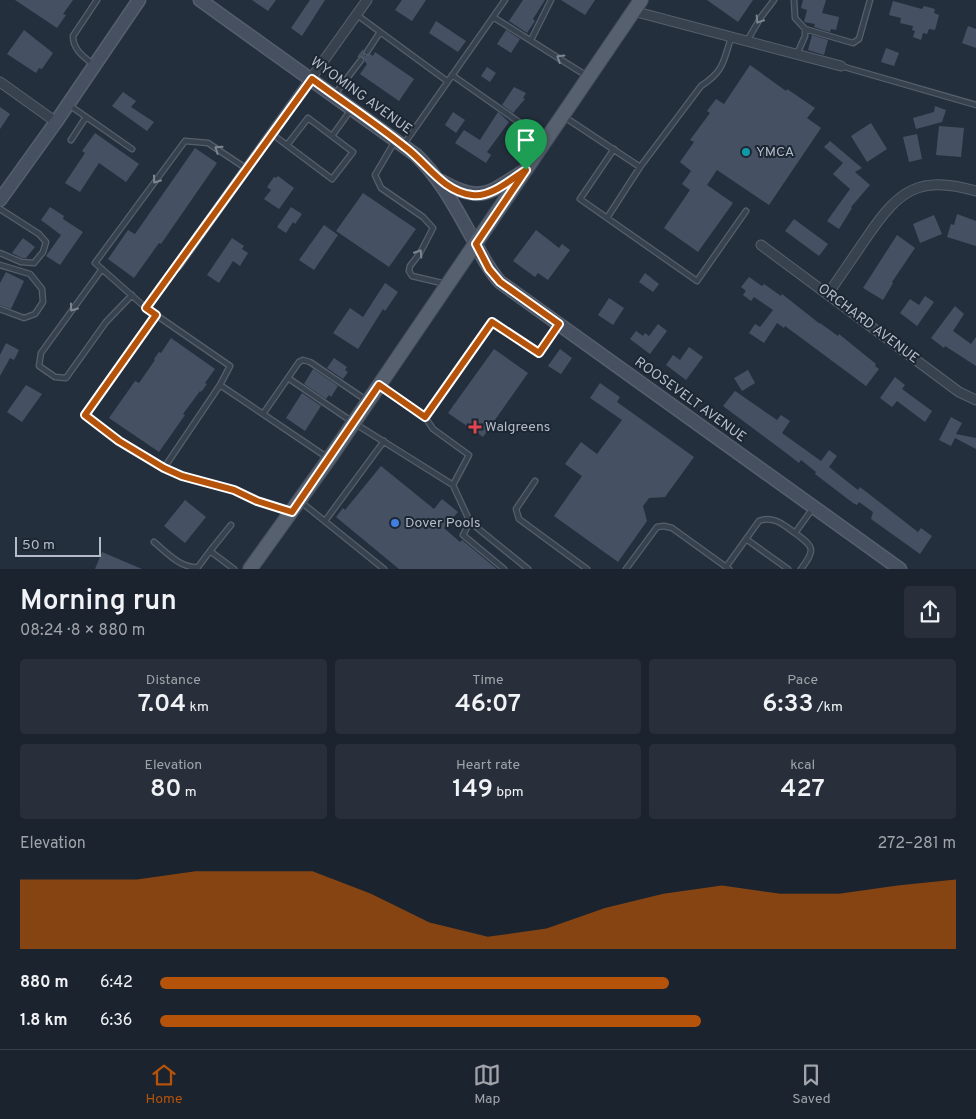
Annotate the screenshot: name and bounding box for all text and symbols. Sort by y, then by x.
one-way arrow [756,14,765,24]
street label: WYOMING AVENUE [307,53,415,139]
one-way arrow [556,55,565,65]
pin [505,119,547,170]
icon: arrive [512,126,540,154]
place label: YMCA [756,144,794,161]
one-way arrow [214,146,224,155]
marker: YMCA [740,146,752,158]
one-way arrow [153,174,162,184]
one-way arrow [412,249,422,258]
street label: ORCHARD AVENUE [814,281,922,367]
one-way arrow [70,303,80,312]
street label: ROOSEVELT AVENUE [631,354,749,446]
place label: Walgreens [485,419,550,436]
marker: Walgreens [469,421,481,433]
place label: Dover Pools [405,515,481,532]
marker: Dover Pools [389,517,401,529]
scale bar [15,534,101,557]
text: 50 m [22,537,55,554]
text: Morning run [20,584,177,620]
button: share [904,586,956,638]
text: 08:24 · 8 × 880 m [20,621,145,641]
text: Distance [146,672,201,689]
text: Time [472,672,504,689]
text: Pace [787,672,818,689]
text: 7.04 [138,689,186,721]
text: 46:07 [455,689,521,721]
text: 6:33 [762,689,814,721]
text: km [186,699,209,716]
text: /km [814,699,843,716]
text: Elevation [145,757,202,774]
text: Heart rate [456,757,520,774]
text: kcal [790,757,815,774]
text: 80 [150,774,182,806]
text: 149 [452,774,493,806]
text: 427 [781,774,825,806]
text: m [182,784,197,801]
text: bpm [493,784,524,801]
text: Elevation [20,834,86,854]
text: 272–281 m [877,834,956,854]
text: 880 m [20,973,68,993]
text: 6:42 [100,973,133,993]
text: 1.8 km [20,1011,67,1031]
text: 6:36 [100,1011,132,1031]
tab: Home [145,1061,183,1108]
tab: Map [473,1061,501,1108]
tab: Saved [792,1061,831,1108]

